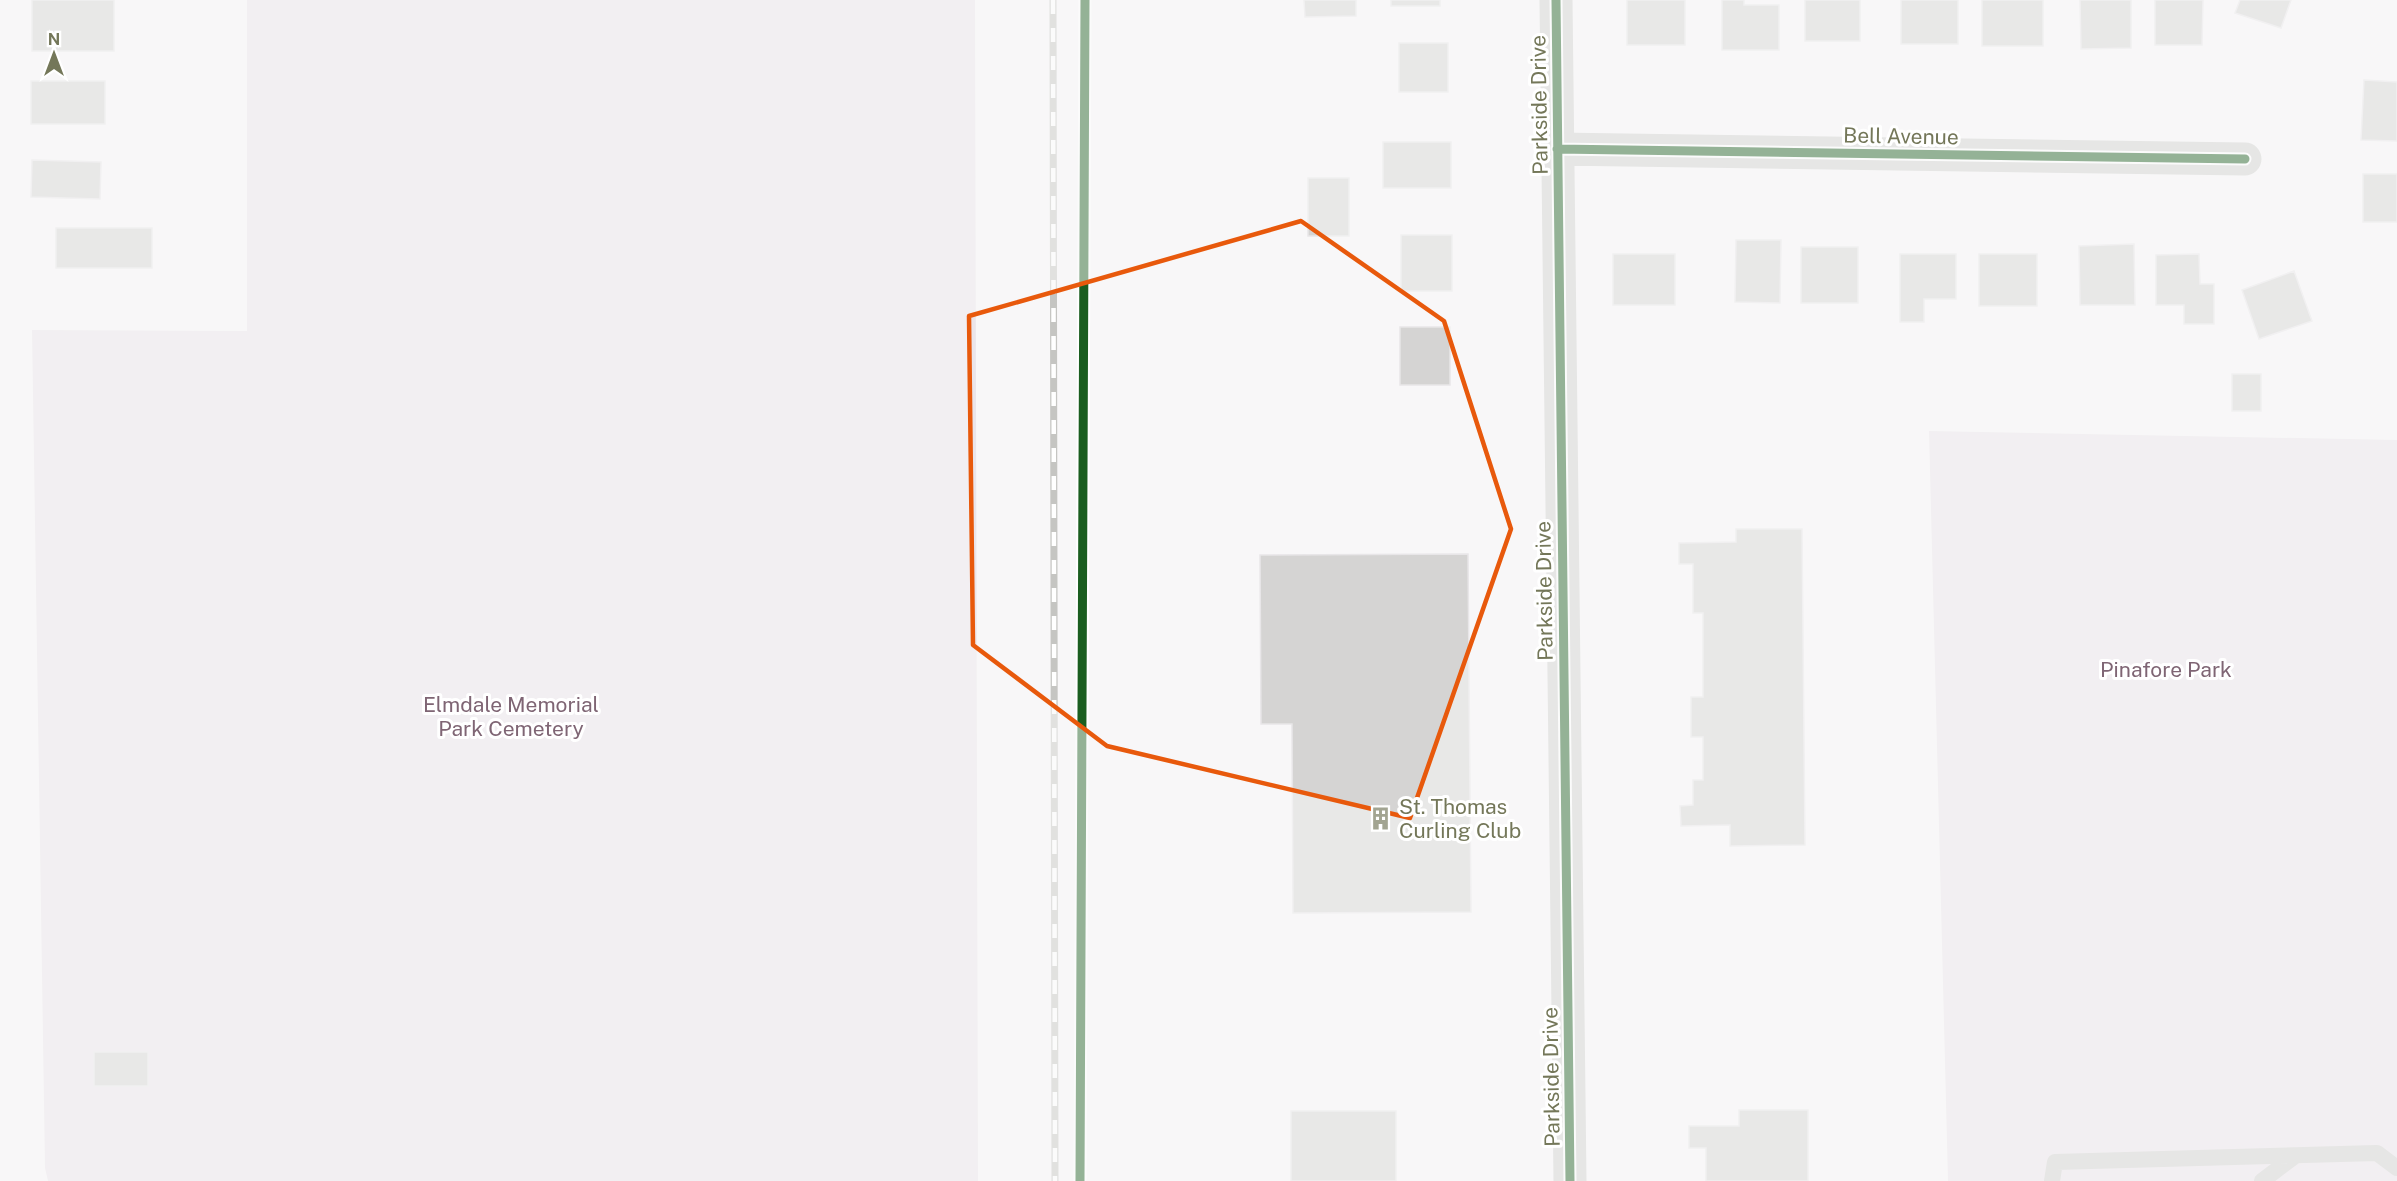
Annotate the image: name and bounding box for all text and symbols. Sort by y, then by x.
north arrow [24,24,84,84]
text: N [48,30,60,49]
street label: Parkside Drive [1525,35,1553,175]
street label: Bell Avenue [1843,122,1959,150]
street label: Parkside Drive [1530,521,1558,661]
park label: Pinafore Park [2100,657,2232,682]
park label: Elmdale Memorial Park Cemetery [423,692,599,741]
place label: St. Thomas Curling Club [1399,794,1521,843]
building icon: St. Thomas Curling Club [1368,805,1394,831]
street label: Parkside Drive [1537,1007,1565,1147]

